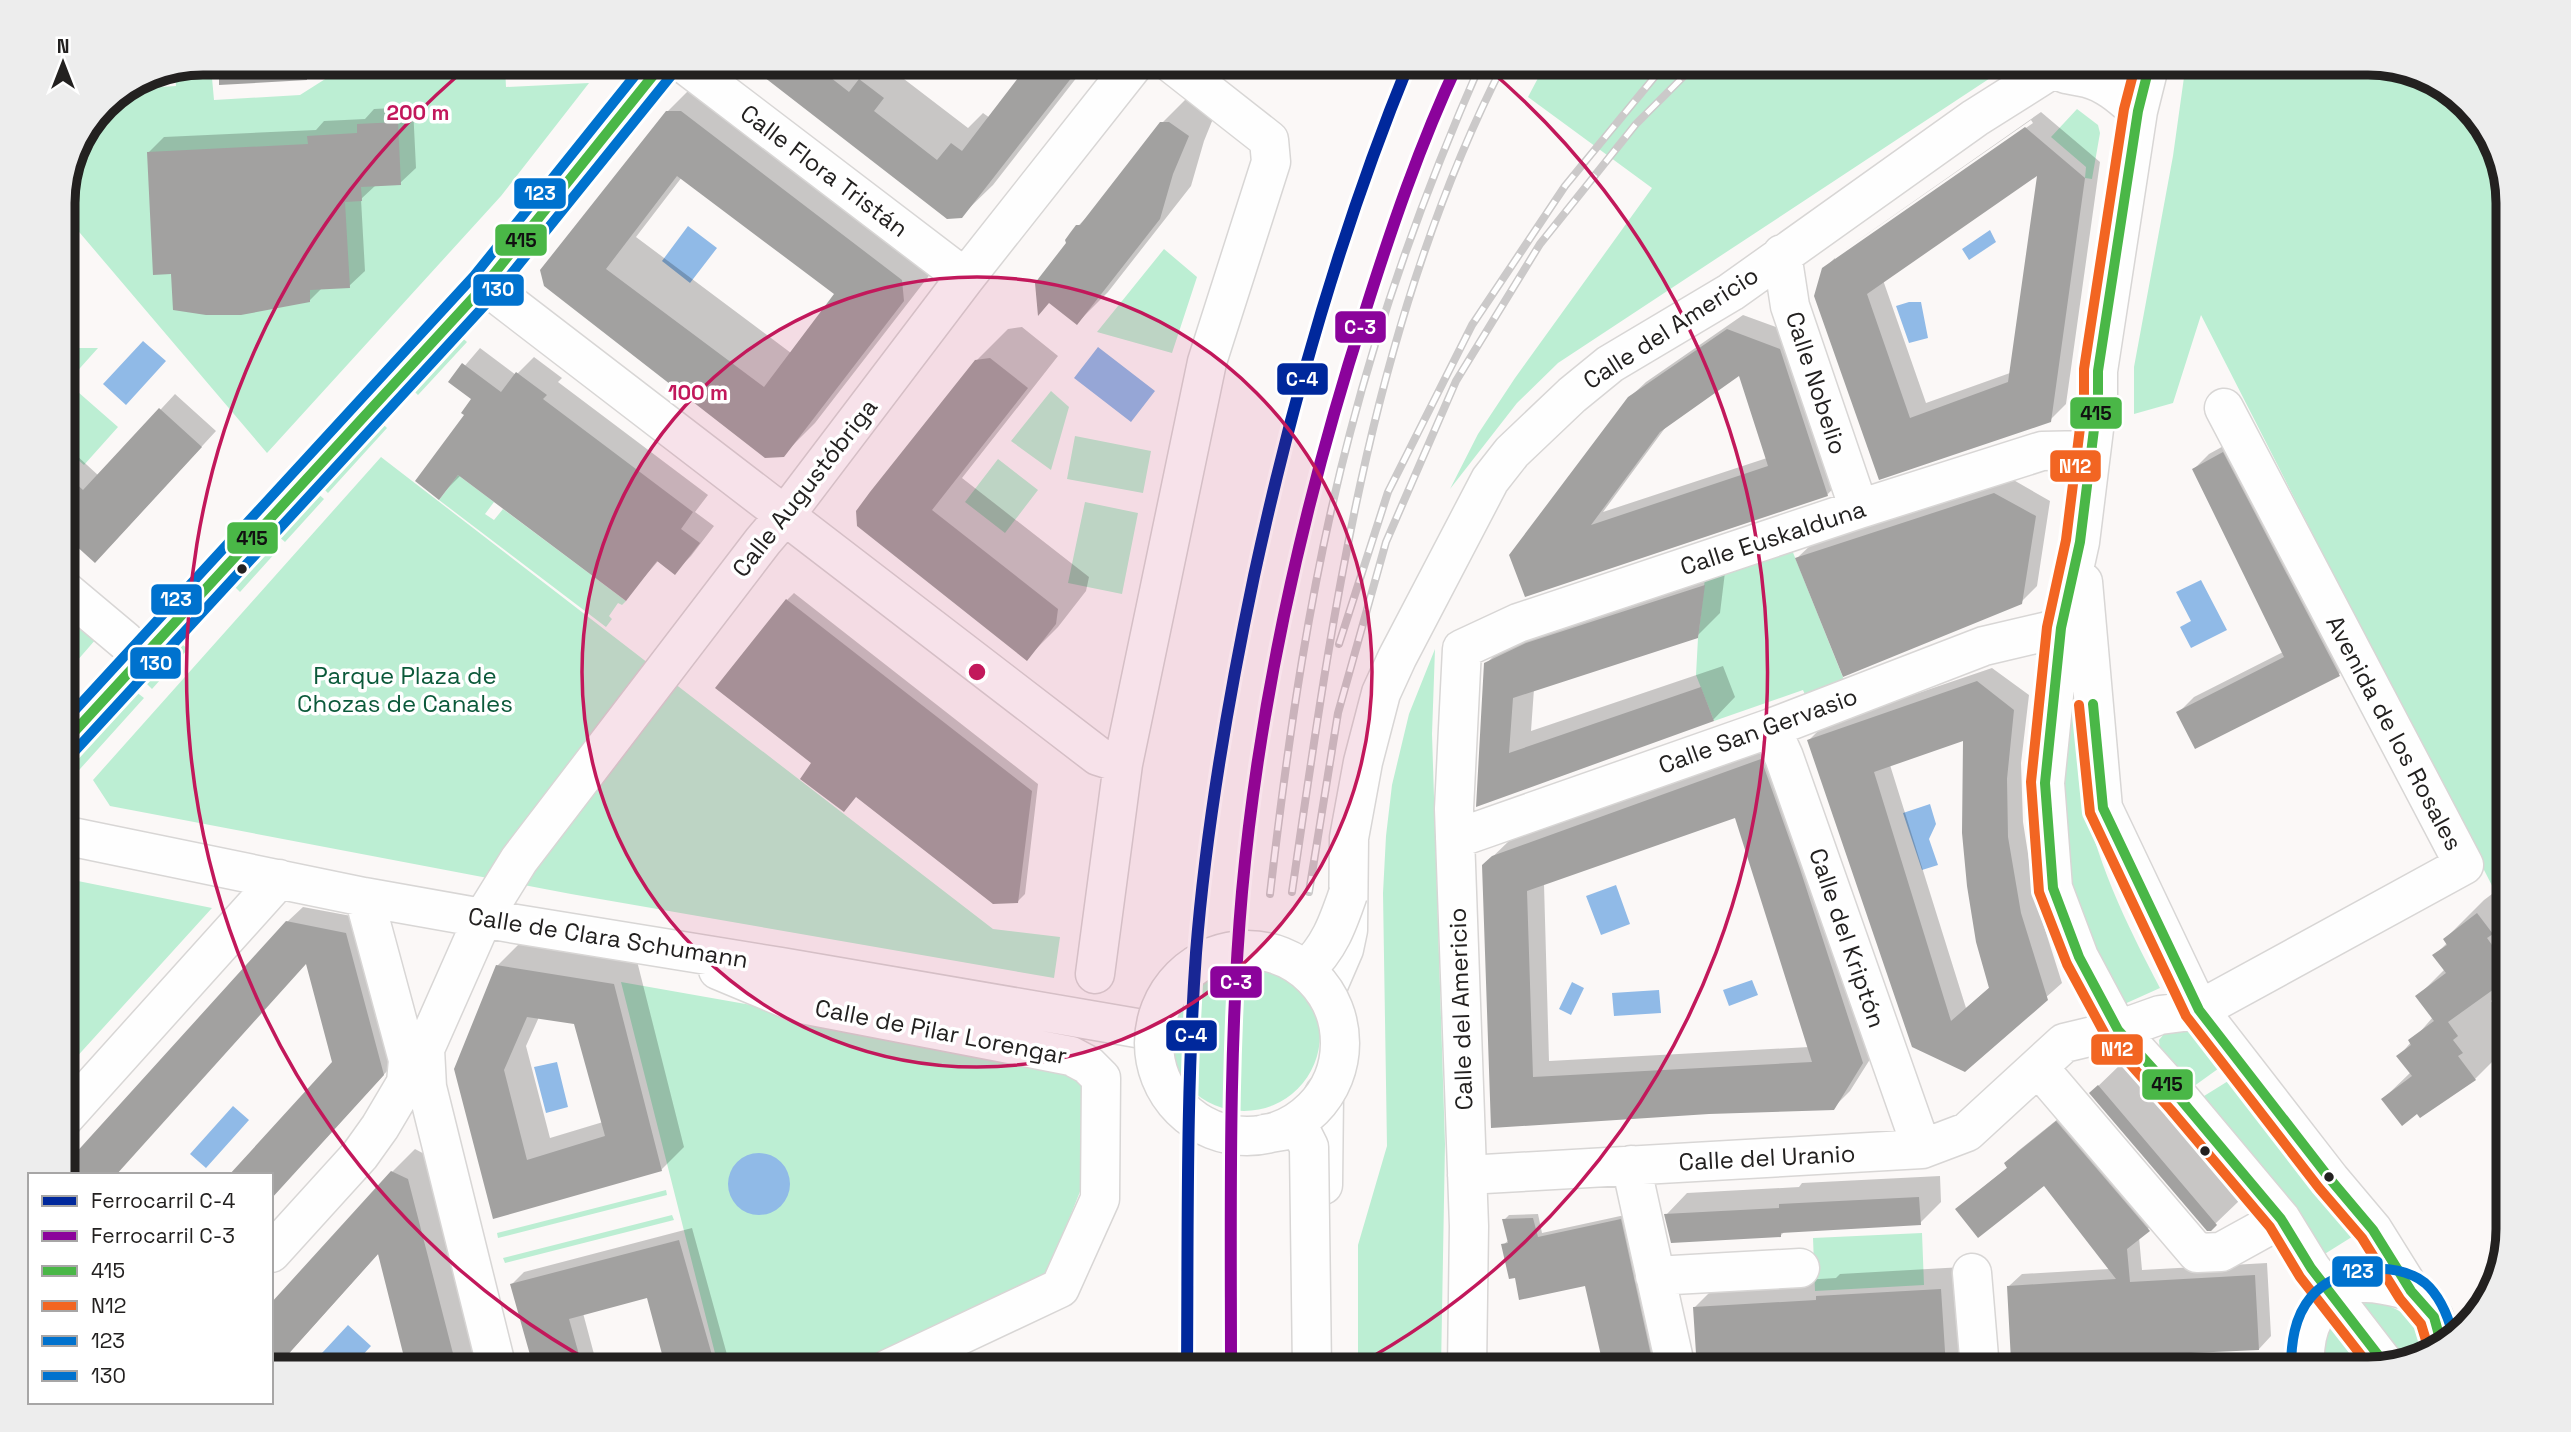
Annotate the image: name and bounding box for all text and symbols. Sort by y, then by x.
north arrow [28,28,98,98]
text: N [57,34,69,59]
street label: Calle Flora Tristán [734,97,914,244]
text: 200 m [387,99,449,126]
line badge: 123 [513,177,567,210]
text: 123 [524,181,556,206]
line badge: 415 [494,223,548,257]
text: 415 [505,228,537,253]
street label: Calle del Americio [1577,259,1764,396]
line badge: 130 [472,273,525,307]
text: 130 [482,277,514,302]
street label: Calle Nobelio [1779,307,1854,458]
line badge: C-3 [1334,310,1387,344]
text: C-3 [1344,315,1376,340]
line badge: C-4 [1276,362,1329,396]
text: C-4 [1286,367,1318,392]
text: 100 m [668,379,728,406]
street label: Calle Augustóbriga [725,392,884,583]
line badge: 415 [2069,396,2123,430]
text: 415 [2080,401,2112,426]
line badge: N12 [2049,449,2102,483]
text: N12 [2059,454,2091,479]
street label: Calle Euskalduna [1676,493,1870,582]
line badge: 415 [226,521,279,555]
text: 415 [236,526,268,551]
unlabelled marker [235,562,249,576]
line badge: 123 [150,583,203,616]
text: 123 [160,587,192,612]
street label: Avenida de los Rosales [2319,610,2470,856]
line badge: 130 [129,646,182,680]
text: 130 [140,651,172,676]
park label: Parque Plaza de Chozas de Canales [297,660,513,719]
centre of rings [965,660,989,684]
street label: Calle San Gervasio [1654,680,1862,781]
street label: Calle del Kriptón [1802,844,1893,1032]
street label: Calle de Clara Schumann [466,900,750,975]
street label: Calle del Americio [1441,907,1480,1111]
line badge: C-3 [1209,965,1263,999]
text: C-3 [1220,970,1252,995]
street label: Calle de Pilar Lorengar [812,992,1070,1071]
line badge: C-4 [1165,1019,1218,1052]
text: C-4 [1175,1023,1207,1048]
line badge: N12 [2090,1033,2144,1066]
text: N12 [2101,1037,2133,1062]
line badge: 415 [2141,1068,2194,1101]
text: 415 [2151,1072,2183,1097]
street label: Calle del Uranio [1678,1137,1856,1178]
unlabelled marker [2198,1144,2212,1158]
unlabelled marker [2322,1170,2336,1184]
legend [28,1173,273,1404]
text: Ferrocarril C-4 [91,1187,235,1214]
text: Ferrocarril C-3 [91,1222,235,1249]
line badge: 123 [2331,1255,2384,1288]
text: 415 [91,1257,125,1284]
text: 123 [2342,1259,2374,1284]
text: N12 [91,1292,126,1319]
text: 123 [91,1327,125,1354]
text: 130 [91,1362,126,1389]

